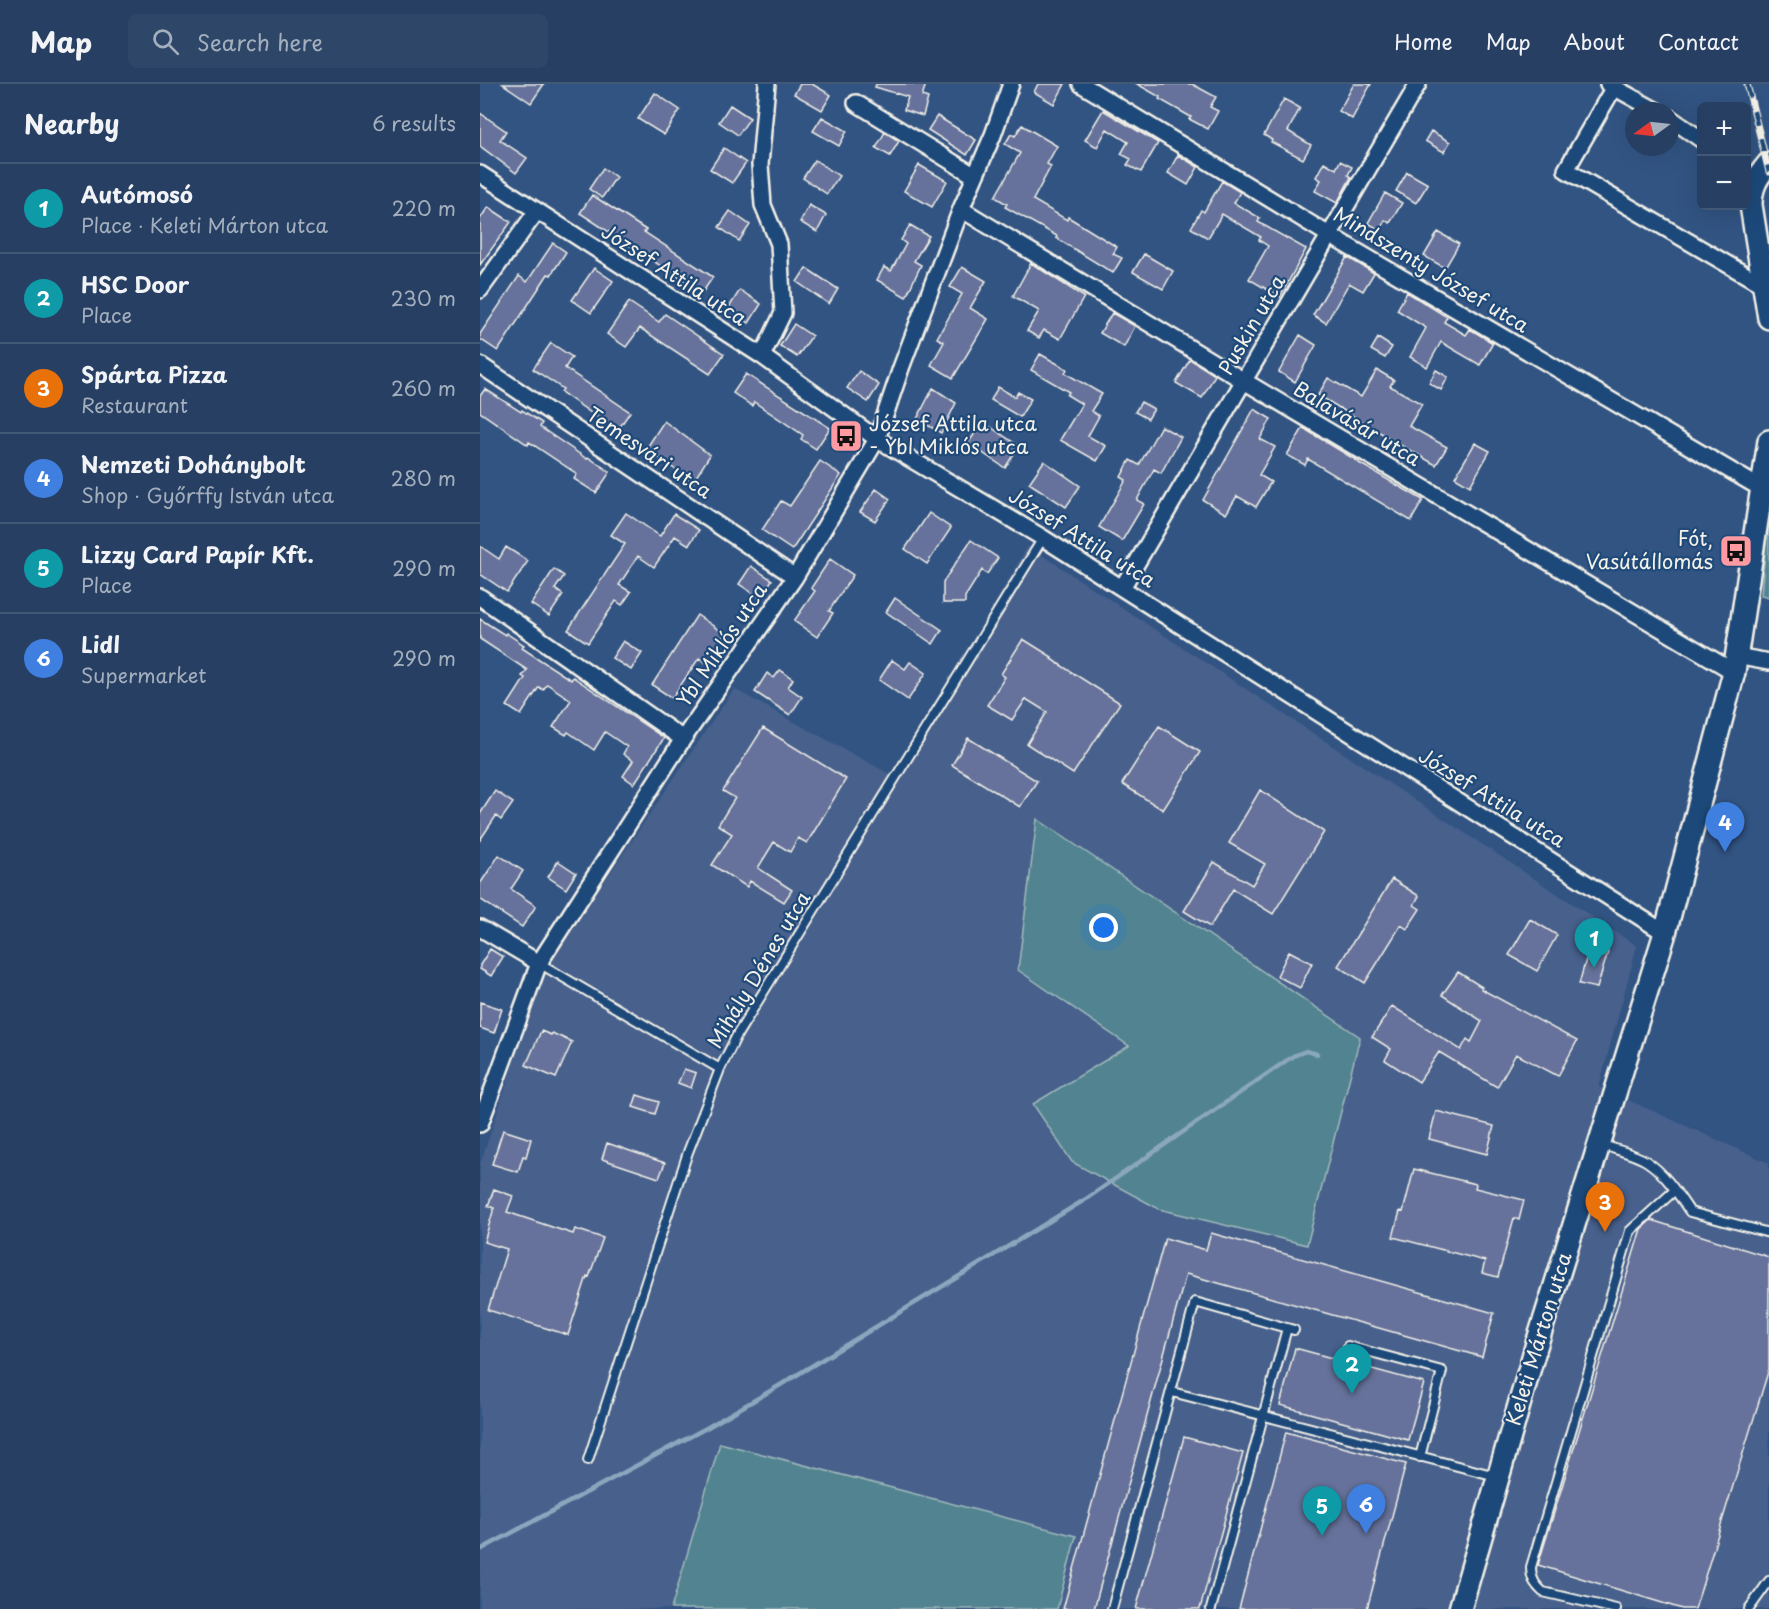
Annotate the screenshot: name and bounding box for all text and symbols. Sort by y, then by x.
search box [128,14,548,68]
text: Map [30,20,92,63]
icon: search [149,25,182,58]
text: Search here [197,25,323,58]
text: Home [1394,25,1453,57]
text: Map [1486,25,1531,57]
text: About [1564,25,1625,57]
text: Contact [1658,25,1739,57]
north arrow [1625,102,1679,156]
map controls [1697,102,1751,210]
button: + [1697,102,1751,156]
text: Nearby [24,104,119,143]
text: 6 results [372,108,456,138]
button: − [1697,156,1751,210]
text: Autómosó [81,177,193,210]
text: 1 [39,193,48,223]
text: 220 m [392,193,456,223]
street label: Mindszenty József utca [1328,199,1535,340]
text: Place · Keleti Márton utca [81,210,328,240]
street label: József Attila utca [596,216,754,333]
text: HSC Door [81,267,189,300]
street label: Puskin utca [1210,268,1292,380]
text: 2 [36,283,51,313]
text: 230 m [391,283,456,313]
text: Place [81,300,132,330]
text: Spárta Pizza [81,357,227,390]
text: 3 [37,373,50,403]
text: 260 m [391,373,456,403]
street label: Balavásár utca [1288,373,1427,473]
text: Restaurant [81,390,188,420]
street label: Temesvári utca [581,399,719,506]
place label: József Attila utca - Ybl Miklós utca [869,408,1037,461]
bus stop icon: József Attila utca - Ybl Miklós utca [828,418,864,454]
text: Nemzeti Dohánybolt [81,447,306,480]
text: 4 [37,463,50,493]
text: 280 m [391,463,456,493]
text: Shop · Győrffy István utca [81,480,334,510]
street label: József Attila utca [1003,480,1162,595]
place label: Fót, Vasútállomás [1586,523,1713,576]
bus stop icon: Fót, Vasútállomás [1718,533,1754,569]
text: Lizzy Card Papír Kft. [81,537,314,570]
text: 5 [37,553,50,583]
text: 290 m [392,553,456,583]
text: Place [81,570,132,600]
street label: Ybl Miklós utca [669,576,774,712]
text: Lidl [81,627,120,660]
text: 6 [36,643,51,673]
text: 290 m [392,643,456,673]
text: Supermarket [81,660,207,690]
street label: József Attila utca [1413,740,1572,855]
pin: 4 [1706,802,1744,852]
street label: Mihály Dénes utca [699,885,817,1054]
your location [1089,913,1118,942]
pin: 1 [1574,918,1614,968]
pin: 3 [1586,1182,1624,1232]
street label: Keleti Márton utca [1497,1248,1579,1429]
pin: 2 [1332,1344,1372,1394]
pin: 6 [1346,1484,1386,1534]
pin: 5 [1302,1486,1342,1536]

